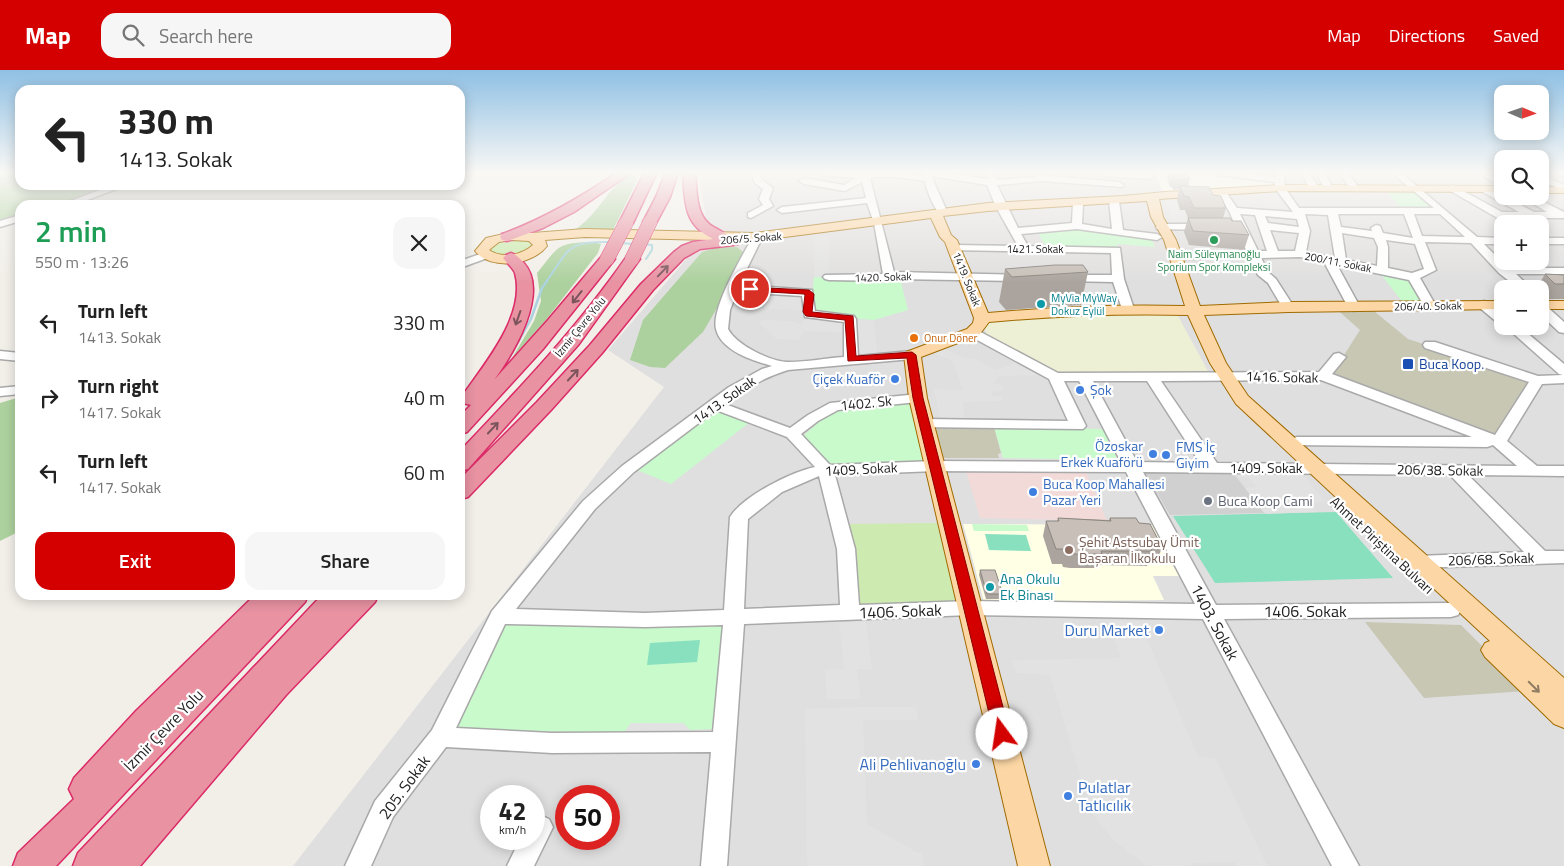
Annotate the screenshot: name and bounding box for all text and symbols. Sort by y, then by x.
search box [101,13,451,58]
text: Map [25,17,71,53]
icon: search [119,21,147,49]
text: Search here [159,21,253,50]
text: Map [1327,22,1361,49]
text: Directions [1389,22,1465,49]
text: Saved [1493,22,1539,49]
north arrow [1494,85,1549,140]
map controls [1494,85,1549,335]
text: 330 m [118,94,214,148]
icon: left [35,105,100,170]
text: 1413. Sokak [118,142,232,176]
button: search [1494,150,1549,205]
text: 2 min [35,208,107,254]
button: + [1494,215,1549,270]
button: close [393,217,445,269]
street label: 206/5. Sokak [720,228,783,248]
marker: Naim Süleymanoğlu Sporium Spor Kompleksi [1208,234,1220,246]
street label: 1421. Sokak [1006,241,1064,257]
place label: Naim Süleymanoğlu Sporium Spor Kompleksi [1158,246,1270,275]
street label: 200/11. Sokak [1303,248,1374,276]
street label: 1419. Sokak [949,249,985,309]
text: 550 m · 13:26 [35,250,129,274]
one-way arrow [657,265,669,277]
pin [729,268,771,310]
street label: 1420. Sokak [854,268,913,286]
icon: arrive [736,275,764,303]
button: − [1494,280,1549,335]
one-way arrow [572,290,582,304]
place label: MyVia MyWay Dokuz Eylül [1051,290,1118,319]
street label: İzmir Çevre Yolu [551,293,609,360]
text: Turn left [78,296,148,325]
street label: 206/40. Sokak [1394,297,1463,315]
marker: MyVia MyWay Dokuz Eylül [1035,298,1047,310]
text: 330 m [393,308,445,337]
icon: left [35,309,63,337]
one-way arrow [513,310,523,326]
text: 1413. Sokak [78,325,161,349]
place label: Onur Döner [924,330,978,346]
marker: Onur Döner [908,332,920,344]
place label: Buca Koop. [1419,353,1484,374]
marker: Buca Koop. [1401,357,1415,371]
street label: 1416. Sokak [1245,365,1319,388]
one-way arrow [567,368,579,381]
place label: Çiçek Kuaför [812,368,885,389]
street label: 1413. Sokak [688,370,760,429]
text: Turn right [78,371,159,400]
marker: Çiçek Kuaför [889,373,901,385]
place label: Şok [1090,379,1112,400]
text: 40 m [404,383,445,412]
icon: right [35,384,63,412]
marker: Şok [1074,384,1086,396]
street label: 1402. Sk [839,389,893,416]
text: 1417. Sokak [78,400,161,424]
one-way arrow [487,421,499,434]
place label: Özoskar Erkek Kuaförü [1061,435,1143,472]
place label: FMS İç Giyim [1176,436,1215,473]
text: Turn left [78,446,148,475]
marker: Özoskar Erkek Kuaförü [1147,448,1159,460]
marker: FMS İç Giyim [1160,449,1172,461]
street label: 1409. Sokak [824,456,898,481]
street label: 1409. Sokak [1230,457,1303,478]
text: 60 m [404,458,445,487]
street label: 206/38. Sokak [1397,458,1484,481]
icon: left [35,459,63,487]
place label: Buca Koop Mahallesi Pazar Yeri [1043,473,1165,510]
text: 1417. Sokak [78,475,161,499]
marker: Buca Koop Mahallesi Pazar Yeri [1027,486,1039,498]
place label: Buca Koop Cami [1218,490,1313,511]
street label: Ahmet Piriştina Bulvarı [1326,491,1439,598]
marker: Buca Koop Cami [1202,495,1214,507]
place label: Şehit Astsubay Ümit Başaran İlkokulu [1079,531,1199,568]
button: Exit [35,532,235,590]
button: Share [245,532,445,590]
marker: Şehit Astsubay Ümit Başaran İlkokulu [1063,544,1075,556]
street label: 206/68. Sokak [1447,546,1535,571]
place label: Ana Okulu Ek Binası [1000,568,1060,605]
street label: 1403. Sokak [1185,580,1245,665]
marker: Ana Okulu Ek Binası [984,581,996,593]
street label: 1406. Sokak [858,598,942,624]
street label: 1406. Sokak [1263,599,1347,623]
place label: Duru Market [1065,618,1149,642]
marker: Duru Market [1153,624,1165,636]
one-way arrow [1528,681,1540,693]
street label: İzmir Çevre Yolu [117,683,209,777]
position arrow [975,707,1027,759]
street label: 205. Sokak [372,750,436,824]
place label: Ali Pehlivanoğlu [859,752,966,776]
marker: Ali Pehlivanoğlu [970,758,982,770]
place label: Pulatlar Tatlıcılık [1078,775,1132,817]
speed limit sign: 50 [555,785,620,850]
marker: Pulatlar Tatlıcılık [1062,790,1074,802]
text: 42 [498,792,527,830]
text: km/h [499,820,526,839]

